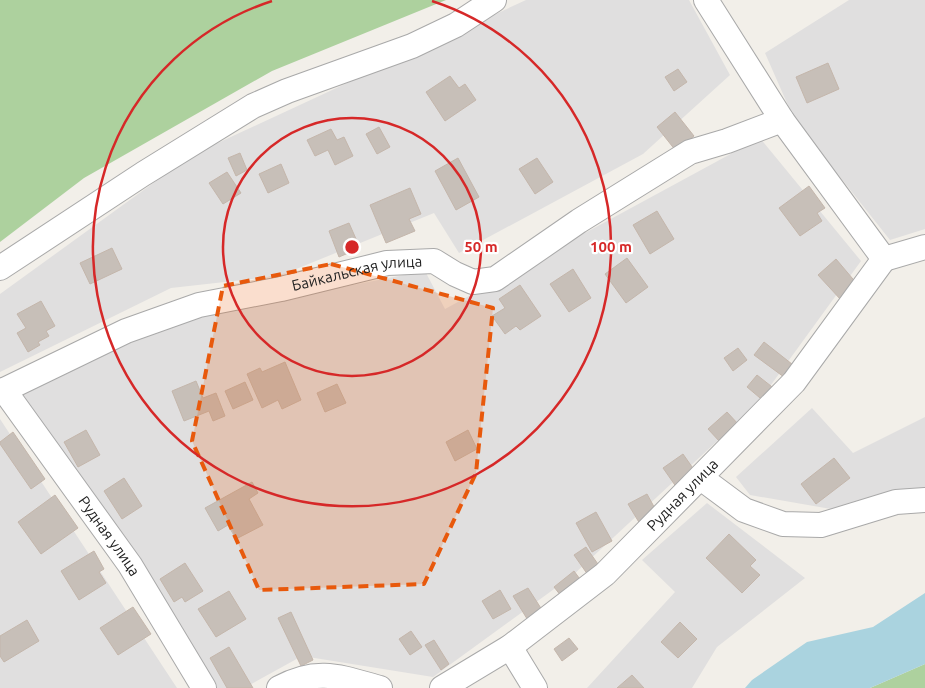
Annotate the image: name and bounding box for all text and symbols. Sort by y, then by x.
centre of rings [343,238,361,256]
text: 50 m [464,238,498,255]
text: 100 m [590,238,632,255]
street label: Байкальская улица [290,253,423,294]
street label: Рудная улица [643,455,721,534]
street label: Рудная улица [75,493,144,579]

